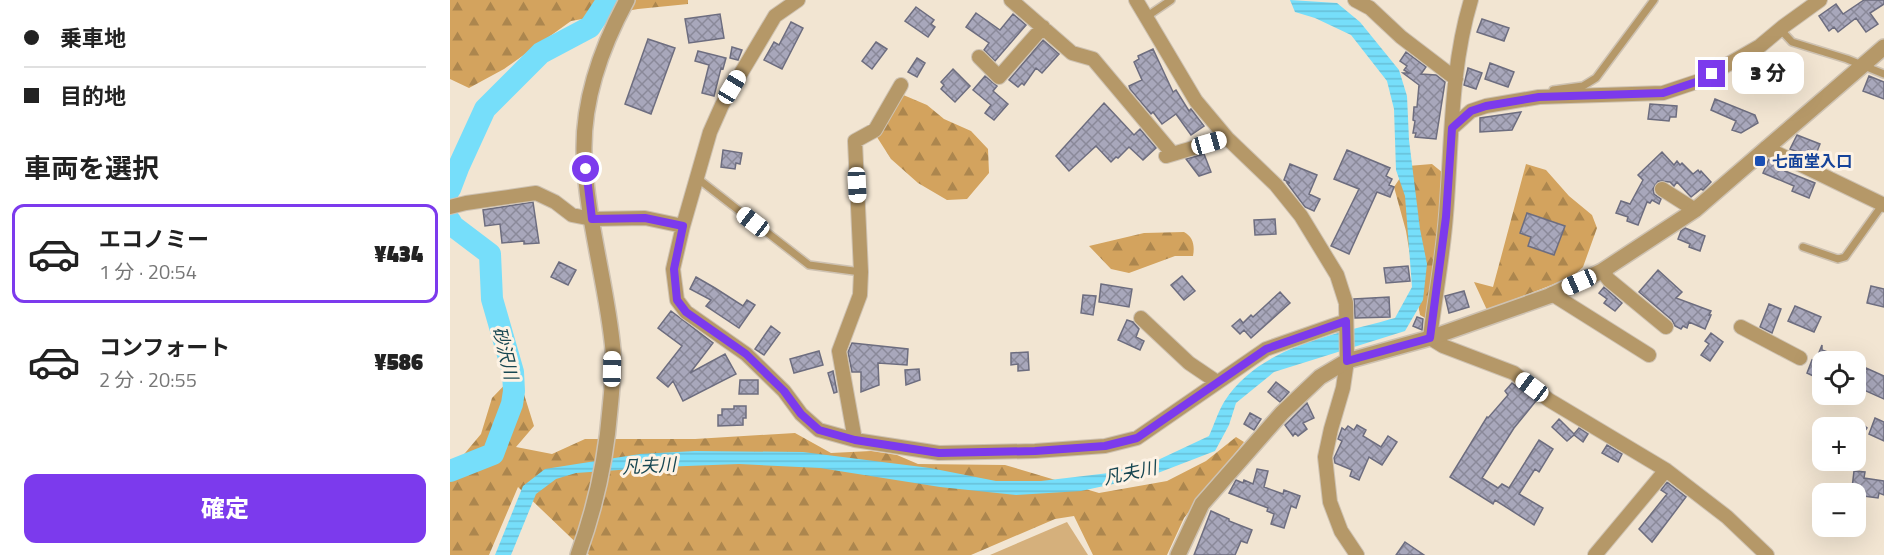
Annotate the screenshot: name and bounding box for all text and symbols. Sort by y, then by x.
text: 乗車地 [60,21,126,55]
callout: 3 分 [1733,53,1805,95]
text: 3 分 [1750,57,1786,88]
route end [1698,60,1725,87]
car [715,67,749,107]
text: 目的地 [60,79,126,113]
car [1189,129,1229,157]
text: 車両を選択 [24,147,159,188]
place label: 七面堂入口 [1772,149,1852,173]
marker: 七面堂入口 [1753,154,1767,168]
route start [572,155,599,182]
car [847,167,867,203]
car [733,204,773,240]
text: エコノミー [99,222,209,256]
icon: car [27,227,81,281]
text: ¥434 [374,237,423,271]
text: 1 分 · 20:54 [99,256,197,287]
car [1559,266,1599,298]
water label: 砂沢川 [486,323,526,384]
text: コンフォート [99,330,230,364]
icon: car [27,335,81,389]
text: ¥586 [374,345,423,379]
car [603,351,621,387]
map controls [1812,351,1866,537]
button: locate [1812,351,1866,405]
text: 2 分 · 20:55 [99,364,197,395]
car [1512,369,1552,405]
button: + [1812,417,1866,471]
water label: 凡夫川 [621,451,679,480]
water label: 凡夫川 [1101,453,1161,491]
button: 確定 [24,474,426,543]
button: − [1812,483,1866,537]

